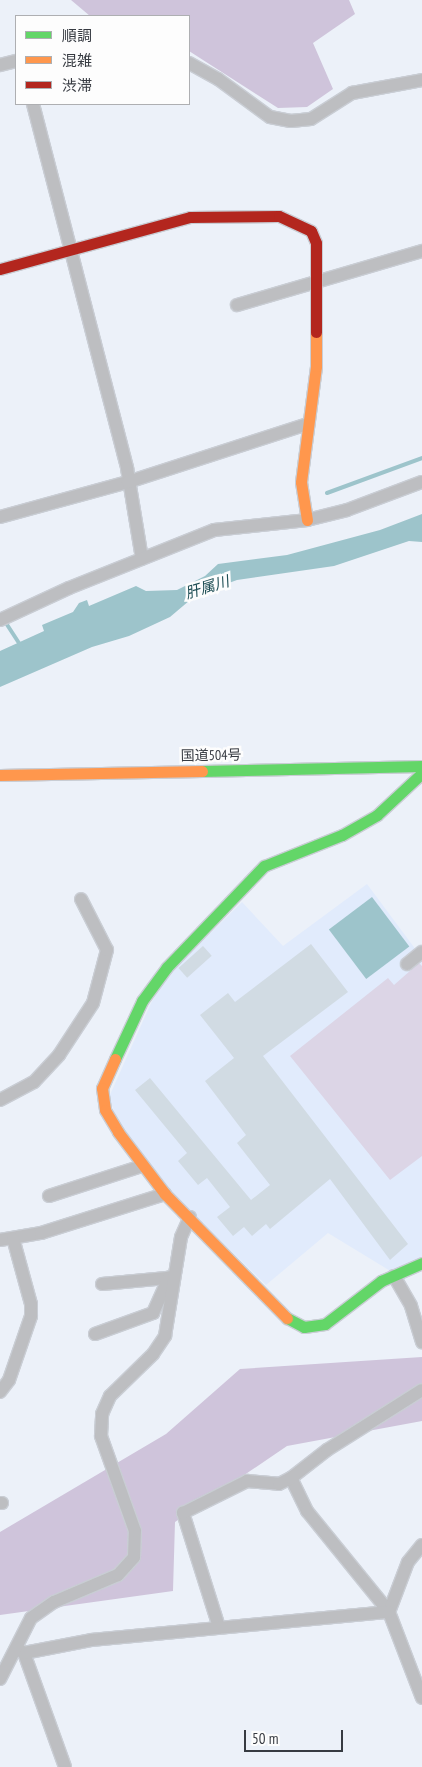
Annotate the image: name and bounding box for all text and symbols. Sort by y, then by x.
legend [15,15,190,105]
text: 順調 [62,26,92,45]
text: 混雑 [62,51,92,70]
text: 渋滞 [62,76,92,95]
water label: 肝属川 [183,572,231,602]
street label: 国道504号 [180,746,242,764]
scale bar [247,1720,346,1752]
text: 50 m [252,1729,278,1748]

